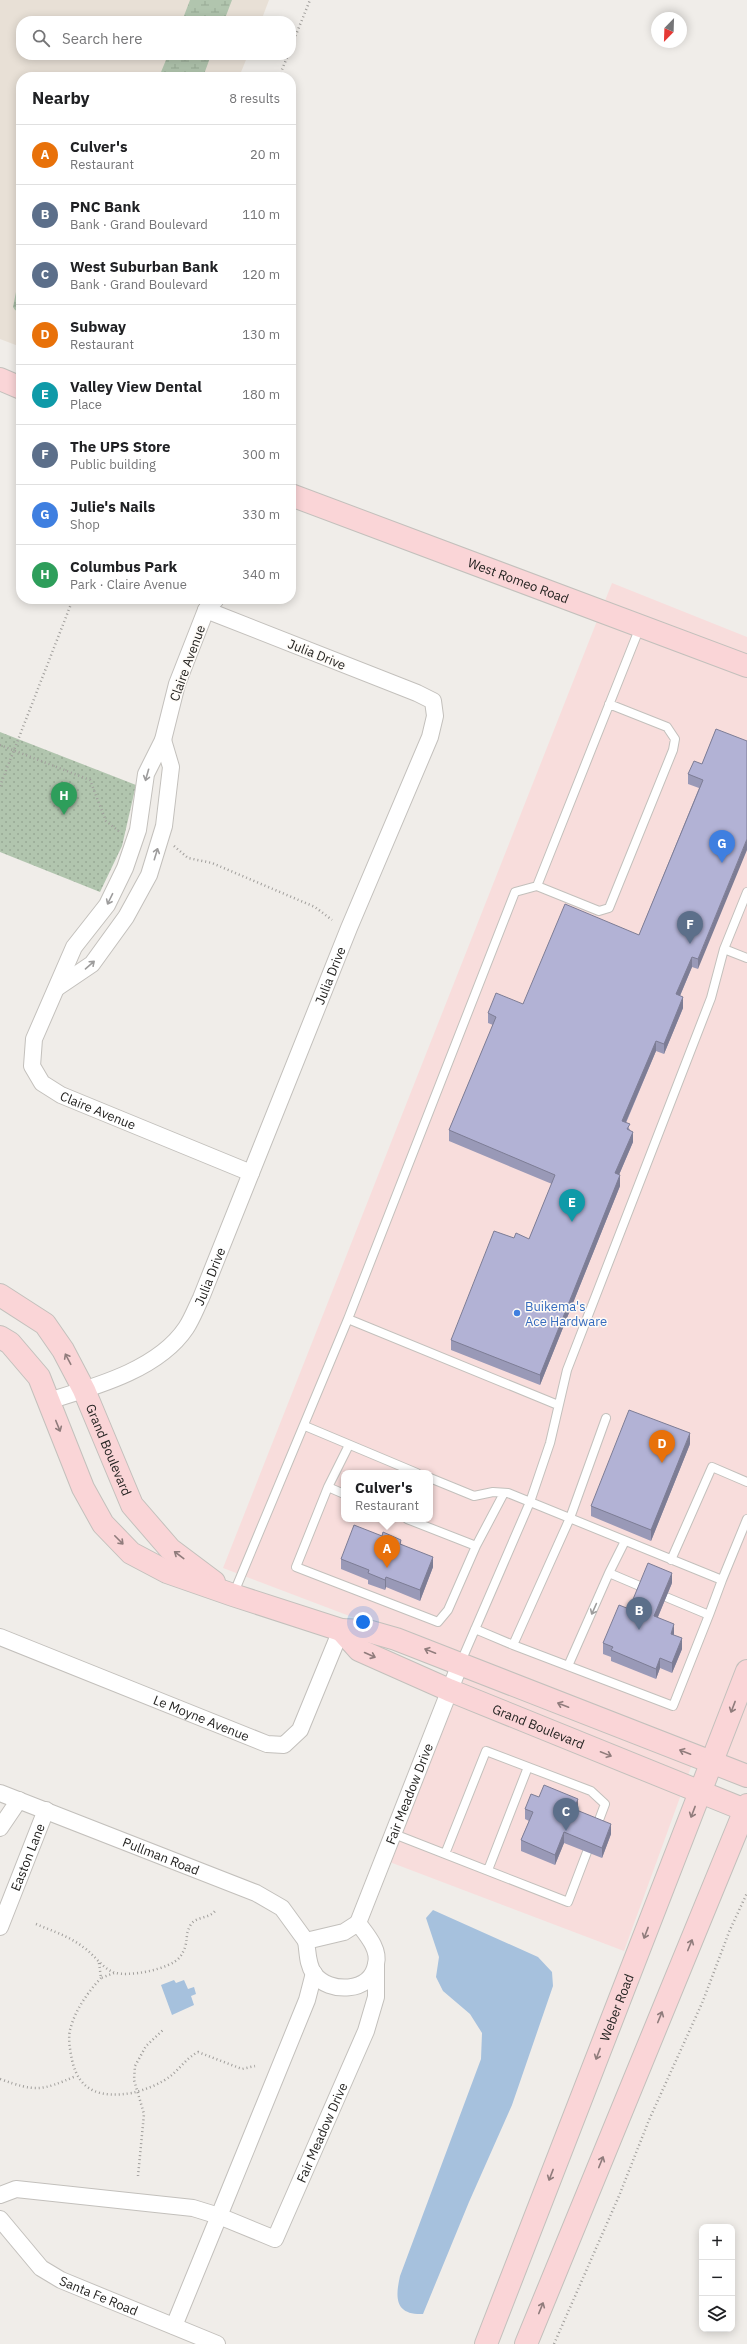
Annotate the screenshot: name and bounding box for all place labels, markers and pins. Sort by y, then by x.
pin: H [51,782,77,815]
pin: G [709,830,735,863]
pin: F [677,911,703,944]
pin: E [559,1189,585,1222]
place label: Buikema's Ace Hardware [525,1298,607,1330]
marker: Buikema's Ace Hardware [512,1308,522,1318]
pin: D [649,1430,675,1463]
pin: A [374,1535,400,1568]
pin: B [626,1597,652,1630]
pin: C [553,1798,579,1831]

